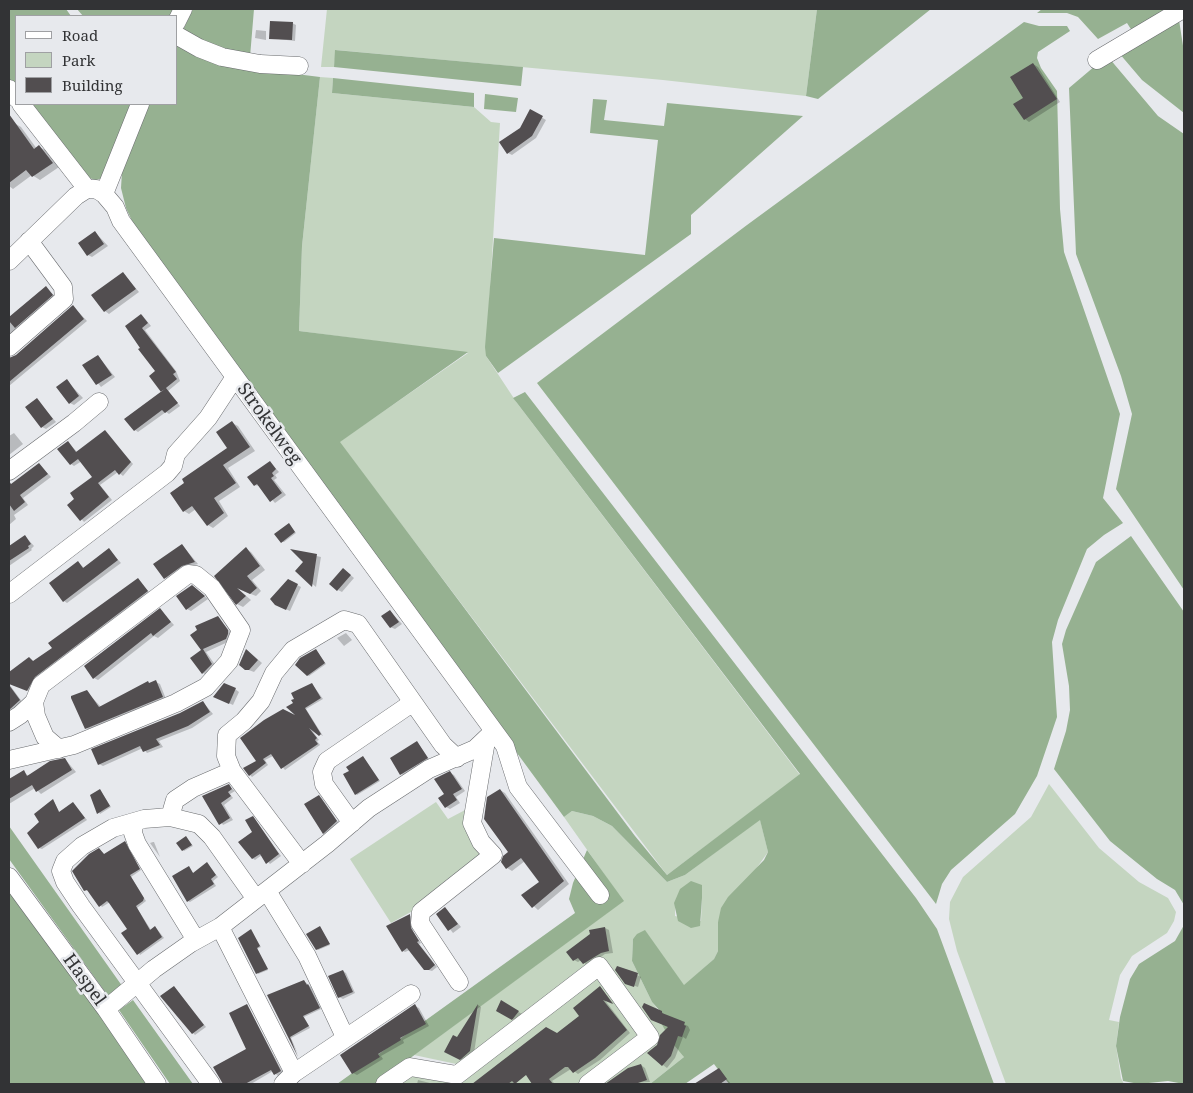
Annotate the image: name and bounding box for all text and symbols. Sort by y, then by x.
legend [15,15,178,105]
text: Road [62,25,98,45]
text: Park [62,50,95,70]
text: Building [62,75,123,95]
street label: Strokelweg [232,379,306,469]
street label: Haspel [58,950,110,1010]

